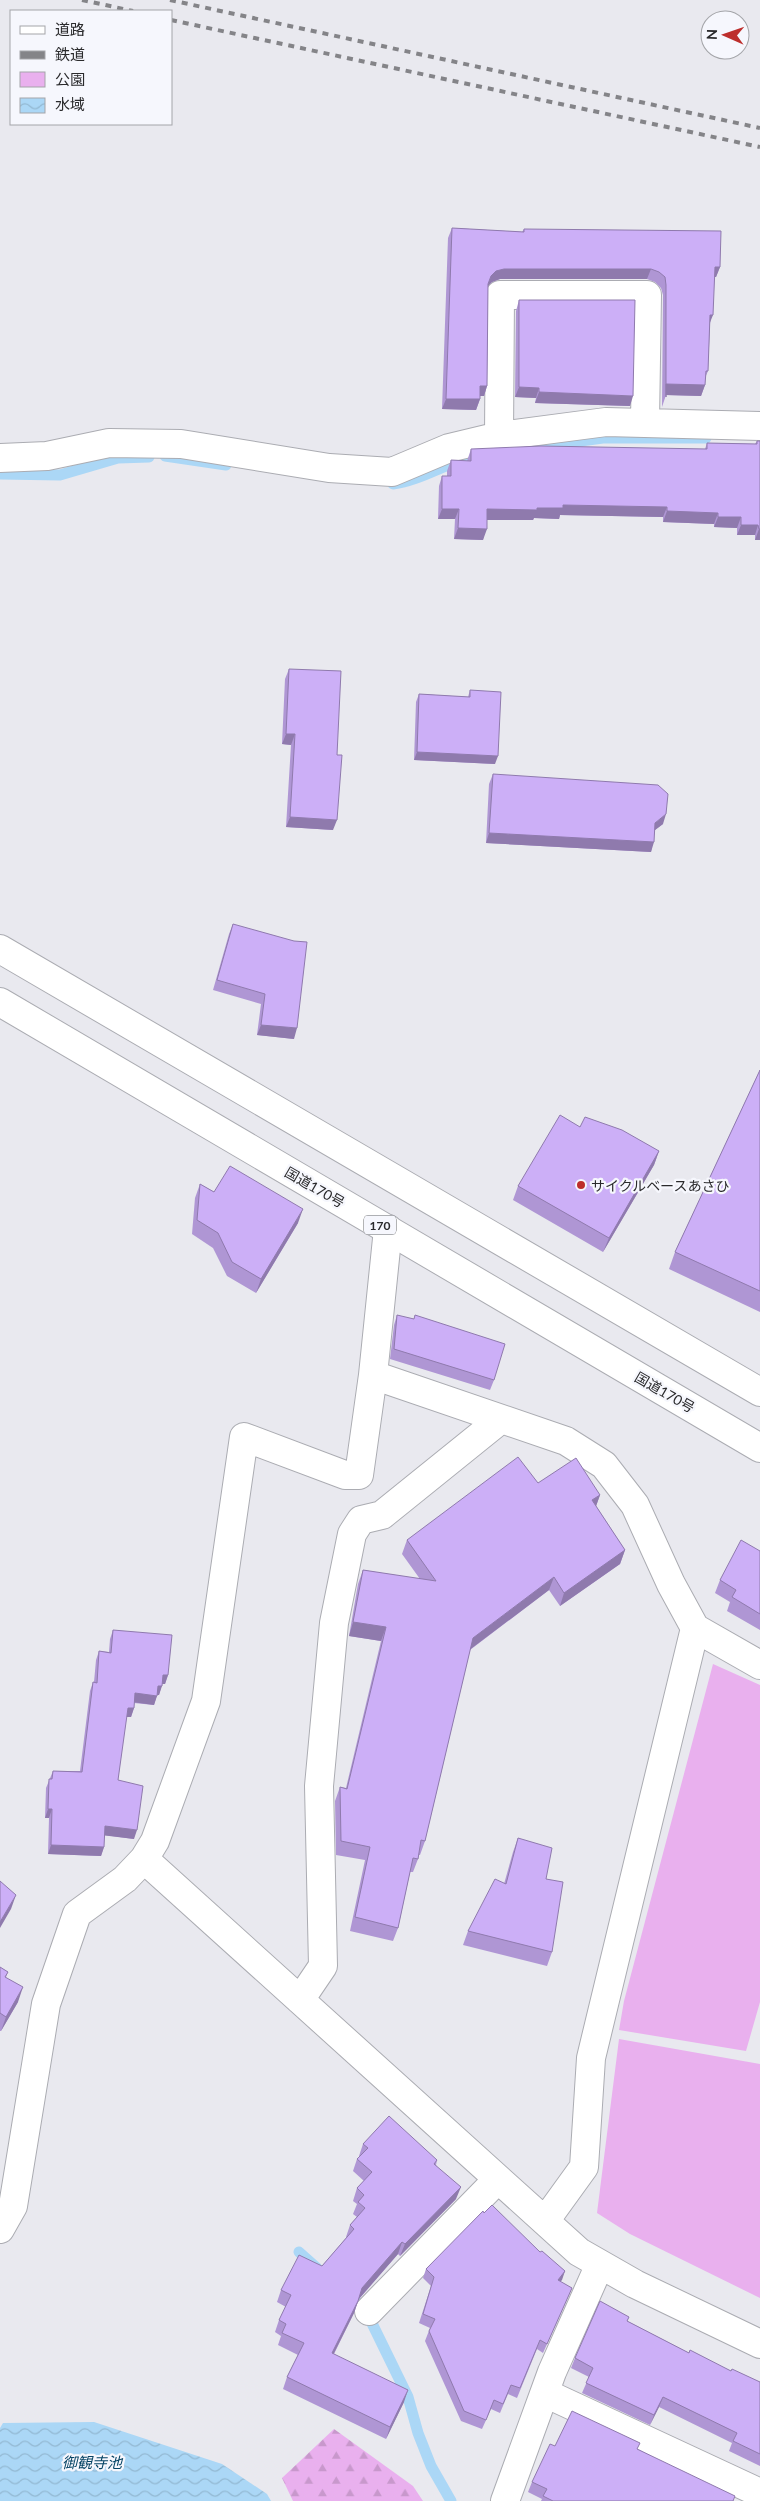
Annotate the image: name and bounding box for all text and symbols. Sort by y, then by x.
legend [10,10,172,125]
north arrow [700,10,750,60]
text: 道路 [55,20,85,38]
text: N [703,29,720,40]
text: 鉄道 [55,45,85,63]
text: 公園 [55,70,85,88]
text: 水域 [55,95,85,113]
street label: 国道170号 [282,1163,348,1211]
place label: サイクルベースあさひ [591,1177,730,1194]
marker: サイクルベースあさひ [575,1179,587,1191]
road number: 170 [364,1216,396,1234]
street label: 国道170号 [632,1368,698,1416]
water label: 御観寺池 [62,2453,124,2471]

